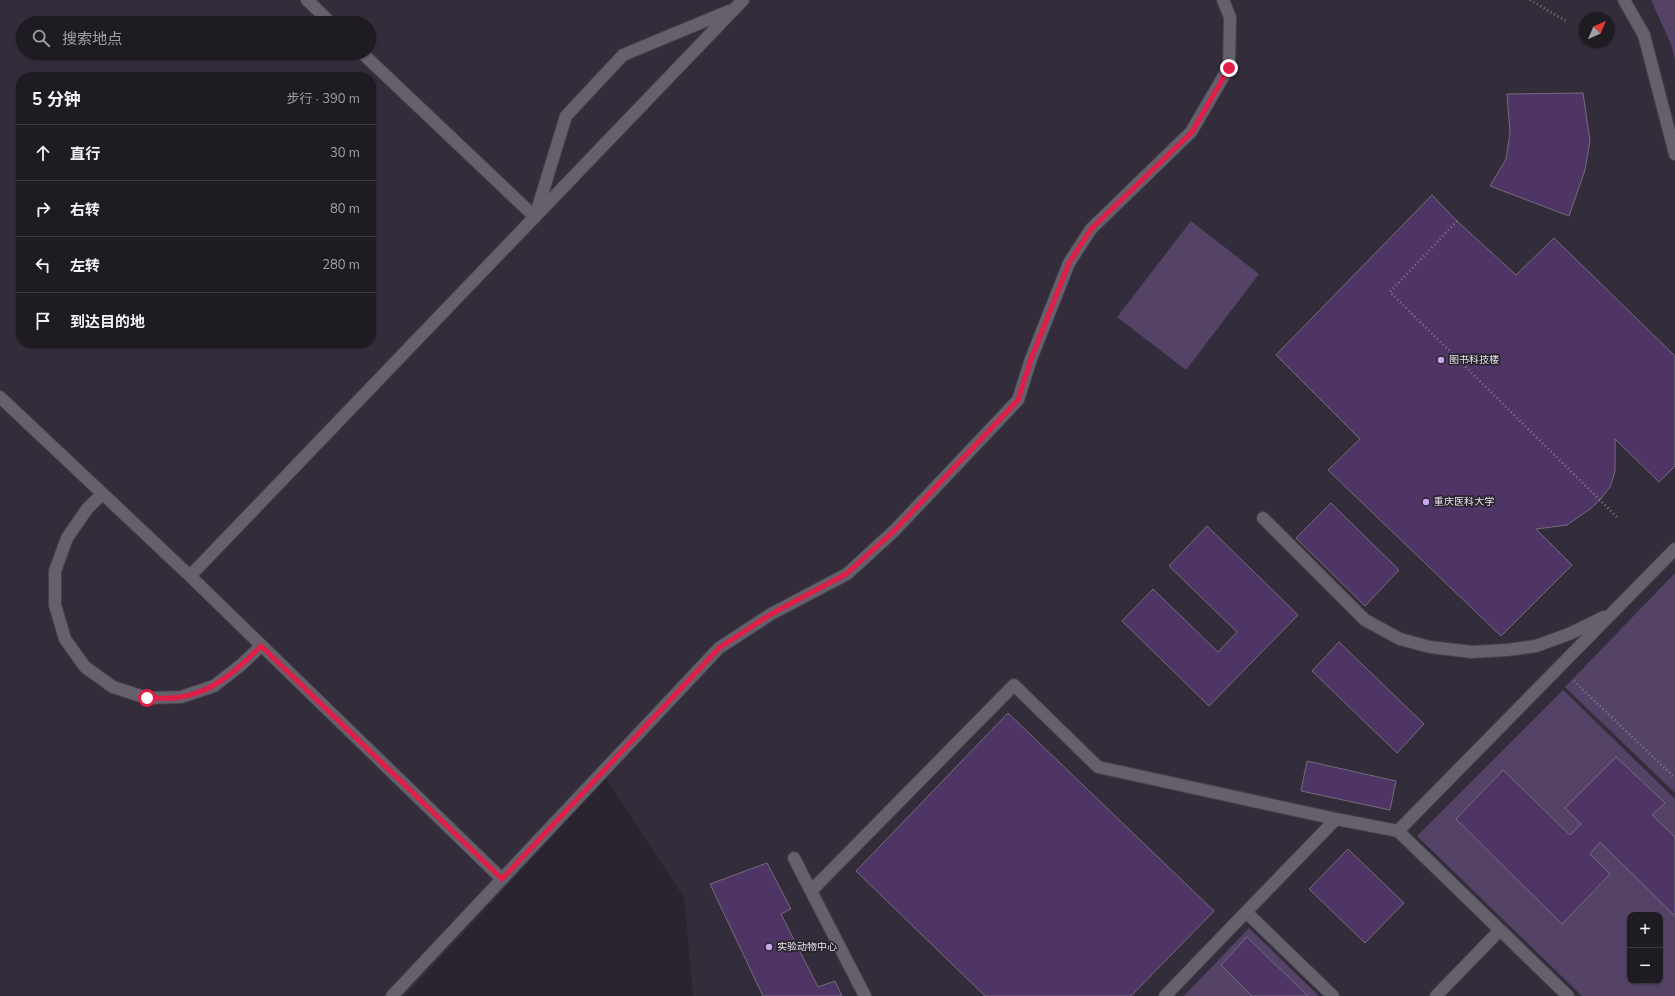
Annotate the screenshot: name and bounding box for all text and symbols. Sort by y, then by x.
north arrow [1579,12,1615,48]
search box [16,16,376,60]
icon: search [30,27,52,49]
text: 搜索地点 [62,29,122,49]
route end [1220,59,1238,77]
text: 5 分钟 [32,88,81,111]
text: 步行 · 390 m [286,90,360,108]
icon: ahead [32,142,54,164]
text: 直行 [70,144,100,164]
text: 30 m [330,144,360,162]
icon: right [32,198,54,220]
text: 右转 [70,200,100,220]
text: 80 m [330,200,360,218]
icon: left [32,254,54,276]
text: 左转 [70,256,100,276]
text: 280 m [322,256,360,274]
icon: arrive [32,310,54,332]
text: 到达目的地 [70,312,145,332]
place label: 图书科技楼 [1449,353,1499,367]
marker: 图书科技楼 [1436,355,1446,365]
place label: 重庆医科大学 [1434,495,1494,509]
marker: 重庆医科大学 [1421,497,1431,507]
route start [138,689,156,707]
map controls [1627,912,1663,984]
button: + [1627,912,1663,948]
place label: 实验动物中心 [777,940,837,954]
marker: 实验动物中心 [764,942,774,952]
button: − [1627,948,1663,984]

